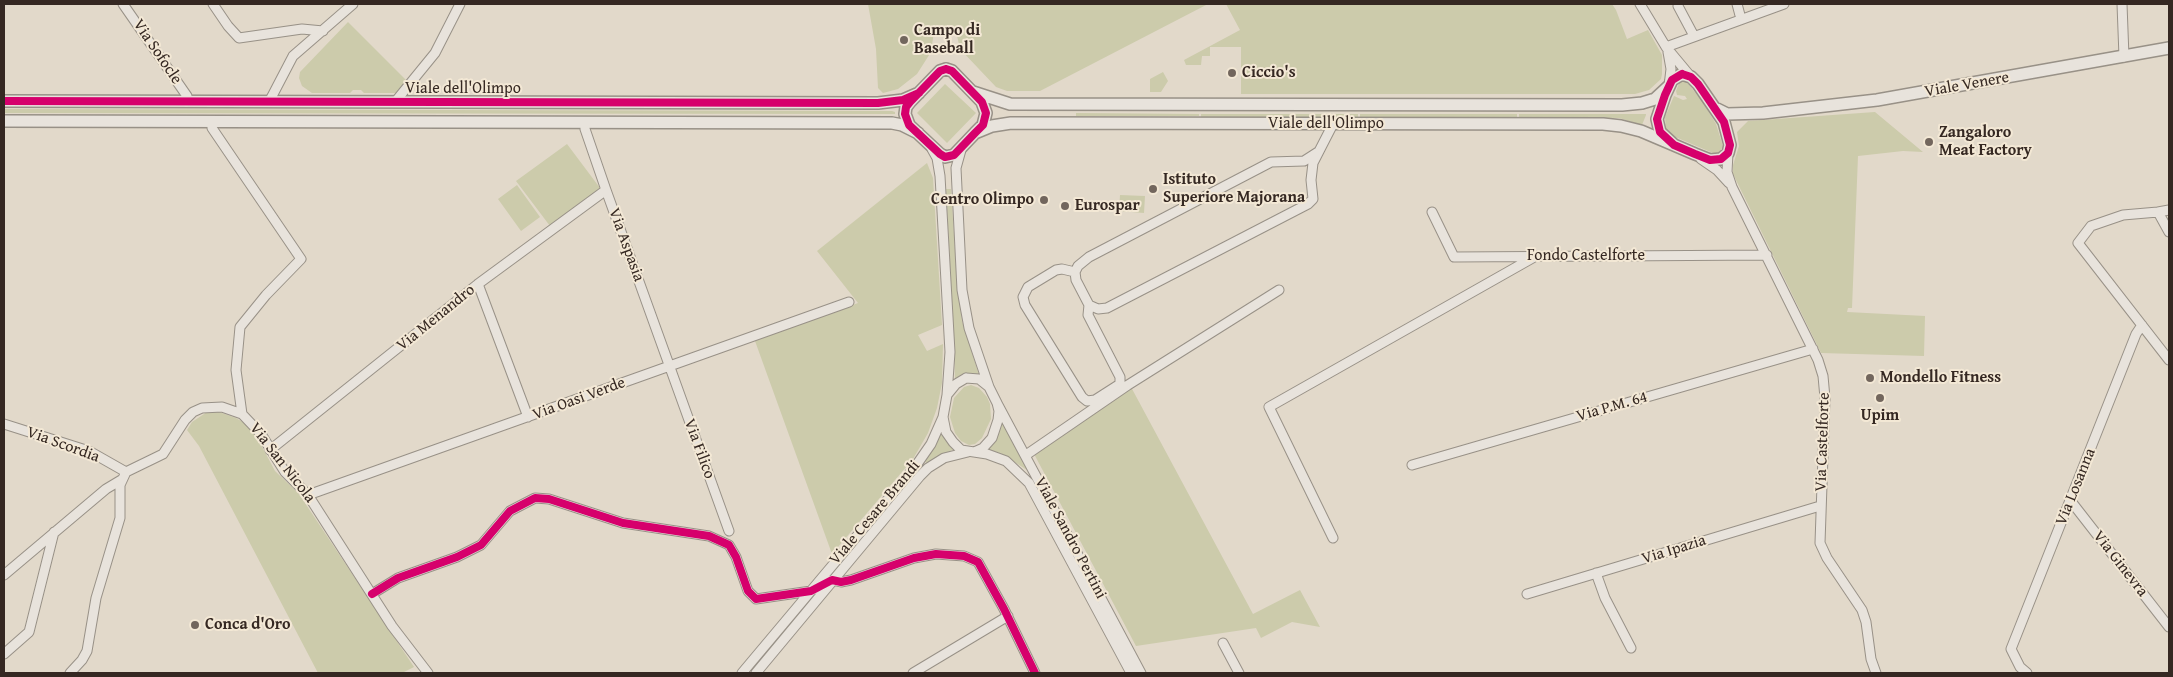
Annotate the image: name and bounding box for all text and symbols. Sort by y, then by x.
street label: Via Sofocle [128,16,186,88]
place label: Campo di Baseball [914,21,980,59]
marker: Campo di Baseball [898,34,910,46]
place label: Ciccio's [1242,63,1296,83]
marker: Ciccio's [1226,67,1238,79]
street label: Viale Venere [1923,68,2011,102]
street label: Viale dell'Olimpo [405,79,521,99]
street label: Viale dell'Olimpo [1268,114,1384,134]
place label: Zangaloro Meat Factory [1939,123,2032,161]
marker: Zangaloro Meat Factory [1923,136,1935,148]
place label: Istituto Superiore Majorana [1163,170,1305,208]
marker: Istituto Superiore Majorana [1147,183,1159,195]
place label: Centro Olimpo [931,190,1034,210]
marker: Centro Olimpo [1038,194,1050,206]
place label: Eurospar [1075,196,1140,216]
marker: Eurospar [1059,200,1071,212]
street label: Via Aspasia [604,206,648,284]
street label: Fondo Castelforte [1527,246,1645,266]
street label: Via Menandro [393,281,479,355]
place label: Mondello Fitness [1880,368,2001,388]
marker: Mondello Fitness [1864,372,1876,384]
street label: Via Oasi Verde [530,373,628,425]
street label: Via P.M. 64 [1574,388,1650,426]
street label: Via Castelforte [1812,392,1834,492]
marker: Upim [1874,392,1886,404]
place label: Upim [1861,406,1899,426]
street label: Via Filico [679,416,719,482]
street label: Via San Nicola [245,419,319,507]
street label: Via Scordia [24,423,102,467]
street label: Via Losanna [2052,446,2100,528]
street label: Viale Cesare Brandi [826,457,924,569]
street label: Viale Sandro Pertini [1030,474,1110,602]
street label: Via Ginevra [2088,527,2152,601]
street label: Via Ipazia [1640,531,1708,569]
place label: Conca d'Oro [205,615,290,635]
marker: Conca d'Oro [189,619,201,631]

